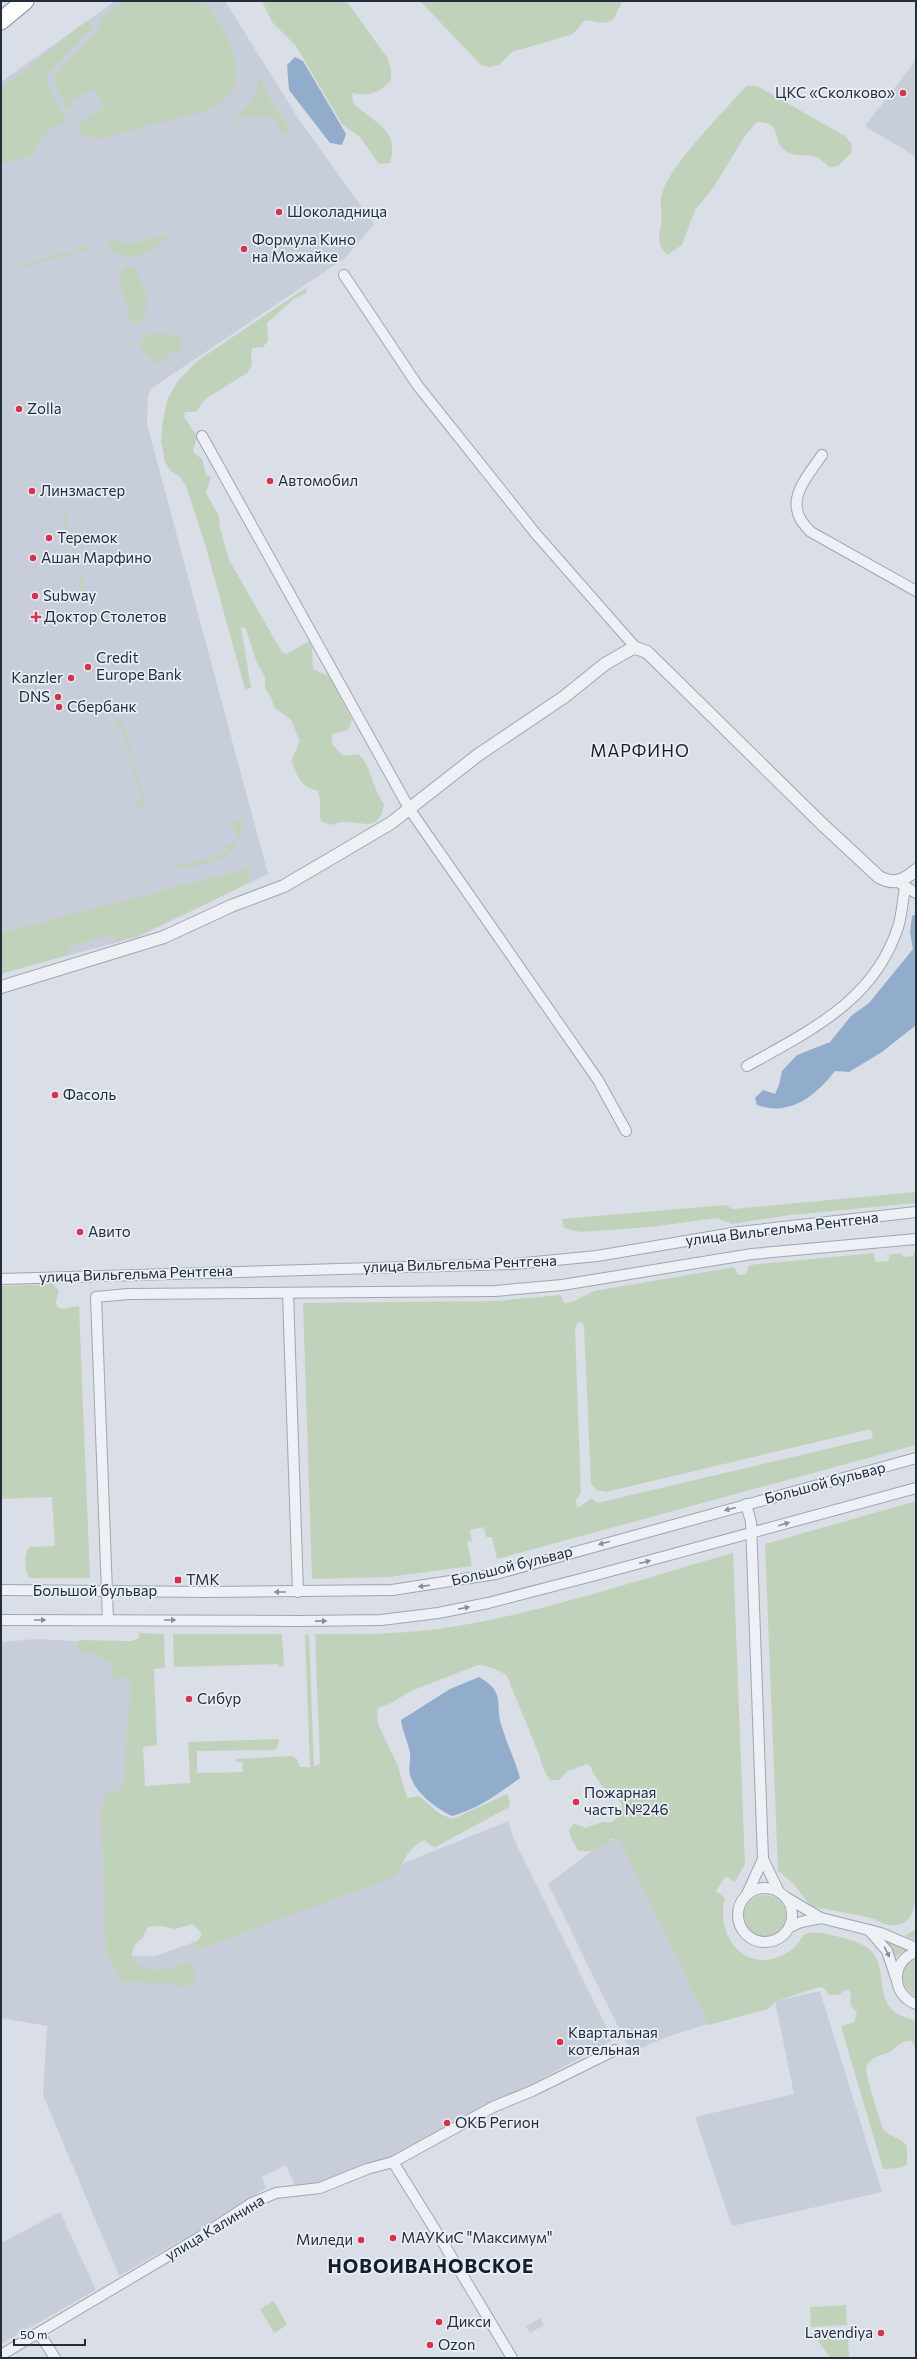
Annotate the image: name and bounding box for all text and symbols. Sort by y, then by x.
place label: ЦКС «Сколково» [775,83,895,101]
marker: ЦКС «Сколково» [898,88,908,98]
place label: Шоколадница [287,202,387,220]
marker: Шоколадница [274,207,284,217]
place label: Формула Кино на Можайке [252,230,356,265]
marker: Формула Кино на Можайке [239,244,249,254]
place label: Zolla [27,399,62,417]
marker: Zolla [14,404,24,414]
place label: Автомобил [278,471,358,489]
marker: Автомобил [265,476,275,486]
place label: Линзмастер [40,481,125,499]
marker: Линзмастер [27,486,37,496]
place label: Теремок [57,528,118,546]
marker: Теремок [44,533,54,543]
place label: Ашан Марфино [41,548,152,566]
marker: Ашан Марфино [28,553,38,563]
place label: Subway [43,586,96,604]
marker: Subway [30,591,40,601]
place label: Доктор Столетов [44,607,167,625]
marker: Доктор Столетов [31,612,41,622]
place label: Credit Europe Bank [96,648,182,683]
marker: Credit Europe Bank [83,662,93,672]
place label: Kanzler [11,668,63,686]
marker: Kanzler [66,673,76,683]
place label: DNS [19,687,50,705]
marker: DNS [53,692,63,702]
place label: Сбербанк [67,697,137,715]
marker: Сбербанк [54,702,64,712]
district label: МАРФИНО [590,740,690,761]
place label: Фасоль [63,1085,117,1103]
marker: Фасоль [50,1090,60,1100]
street label: улица Вильгельма Рентгена [685,1207,879,1249]
place label: Авито [88,1222,131,1240]
marker: Авито [75,1227,85,1237]
street label: улица Вильгельма Рентгена [363,1251,557,1275]
street label: улица Вильгельма Рентгена [39,1261,233,1285]
street label: Большой бульвар [762,1457,887,1507]
one-way arrow [724,1506,736,1512]
one-way arrow [778,1521,790,1527]
one-way arrow [598,1540,610,1546]
street label: Большой бульвар [449,1541,574,1589]
one-way arrow [639,1559,651,1565]
place label: ТМК [186,1570,220,1588]
marker: ТМК [173,1575,183,1585]
street label: Большой бульвар [33,1581,157,1599]
one-way arrow [418,1583,430,1589]
one-way arrow [273,1589,286,1595]
one-way arrow [458,1605,471,1611]
one-way arrow [34,1617,47,1623]
one-way arrow [164,1617,177,1623]
one-way arrow [315,1618,328,1624]
place label: Сибур [197,1689,241,1707]
marker: Сибур [184,1694,194,1704]
place label: Пожарная часть №246 [584,1783,669,1818]
marker: Пожарная часть №246 [571,1797,581,1807]
one-way arrow [883,1946,890,1958]
place label: Квартальная котельная [568,2023,658,2058]
marker: Квартальная котельная [555,2037,565,2047]
place label: ОКБ Регион [455,2113,539,2131]
marker: ОКБ Регион [442,2118,452,2128]
street label: улица Калинина [162,2190,267,2264]
place label: МАУКиС "Максимум" [401,2228,553,2246]
place label: Миледи [296,2230,353,2248]
marker: МАУКиС "Максимум" [388,2233,398,2243]
marker: Миледи [356,2235,366,2245]
district label: НОВОИВАНОВСКОЕ [328,2254,534,2277]
place label: Дикси [447,2312,491,2330]
marker: Дикси [434,2317,444,2327]
scale bar [14,2321,85,2347]
place label: Lavendiya [805,2323,873,2341]
text: 50 m [20,2327,48,2341]
marker: Lavendiya [876,2328,886,2338]
place label: Ozon [438,2335,475,2353]
marker: Ozon [425,2340,435,2350]

